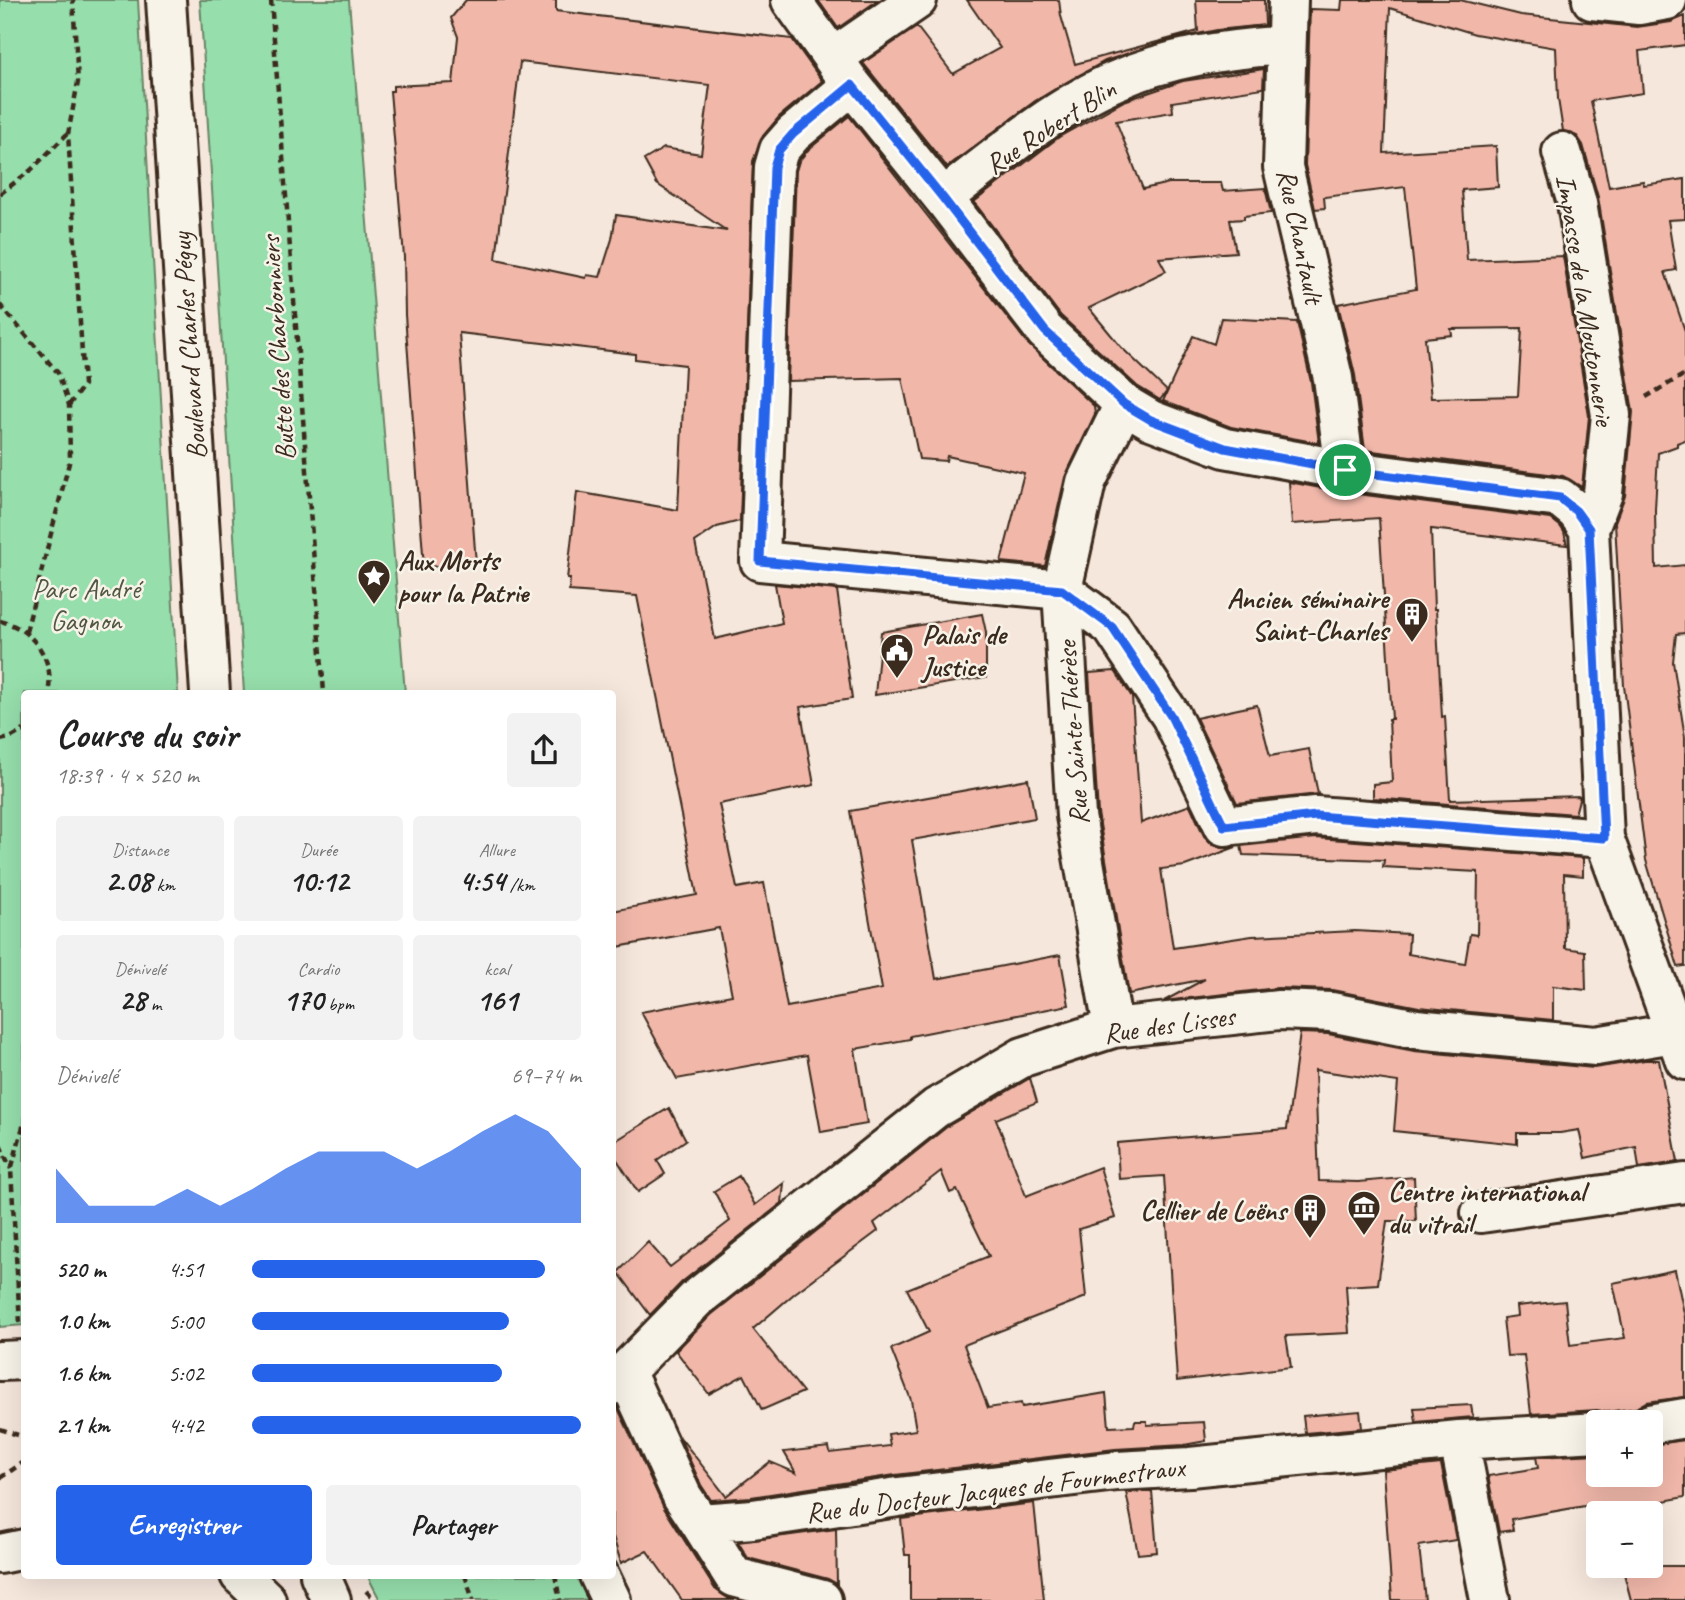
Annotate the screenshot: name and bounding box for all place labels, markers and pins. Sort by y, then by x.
pin [1315,440,1375,500]
place label: Aux Morts pour la Patrie [398,543,531,610]
place icon: Aux Morts pour la Patrie [355,557,393,606]
place label: Ancien séminaire Saint-Charles [1227,581,1391,648]
building icon: Ancien séminaire Saint-Charles [1393,595,1431,644]
place label: Palais de Justice [920,617,1008,684]
public building icon: Palais de Justice [878,631,916,680]
place label: Centre international du vitrail [1388,1174,1591,1241]
museum icon: Centre international du vitrail [1345,1188,1383,1237]
building icon: Cellier de Loëns [1291,1191,1329,1240]
place label: Cellier de Loëns [1140,1193,1289,1228]

